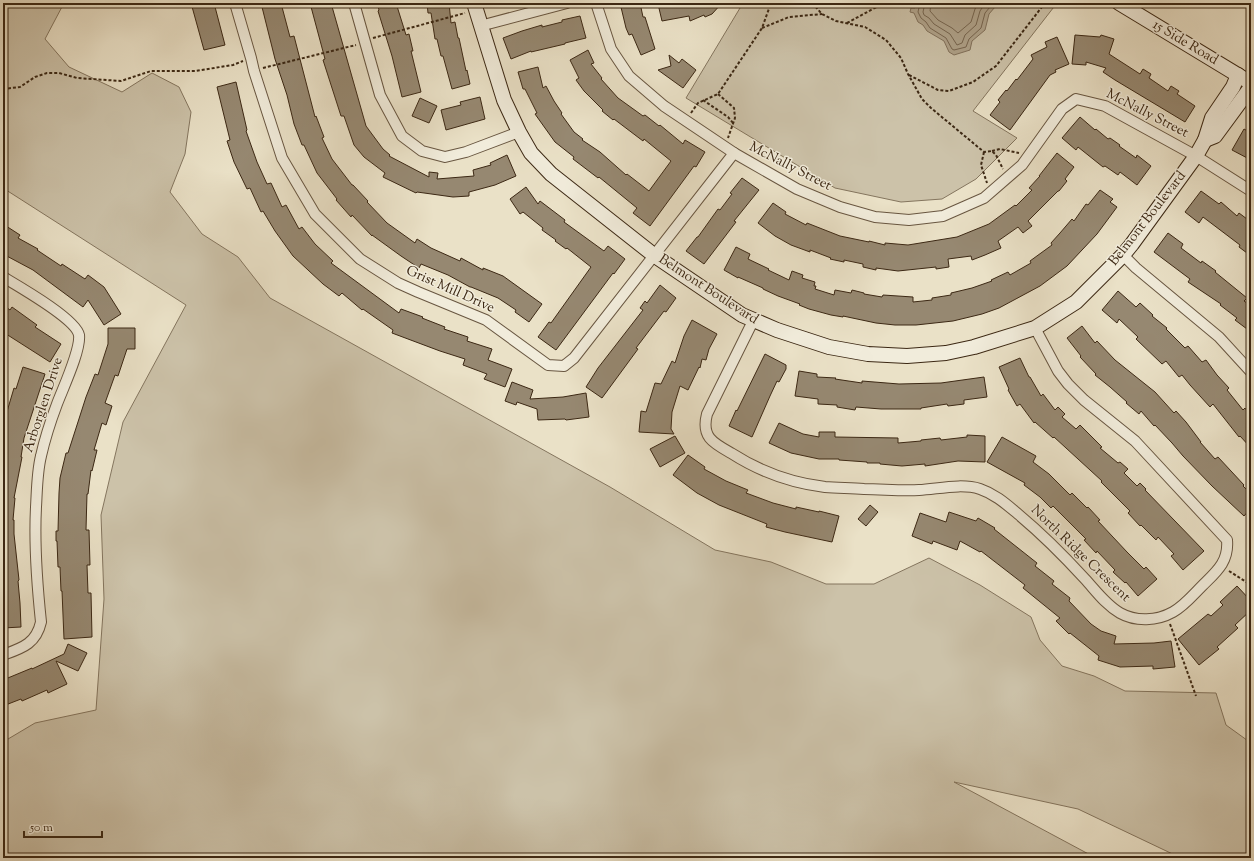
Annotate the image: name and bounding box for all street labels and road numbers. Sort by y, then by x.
street label: 15 Side Road [1148,15,1222,71]
street label: McNally Street [1102,85,1192,143]
street label: McNally Street [745,138,835,196]
street label: Belmont Boulevard [1105,167,1192,271]
street label: Belmont Boulevard [654,250,762,330]
street label: Grist Mill Drive [402,261,498,319]
street label: Arborglen Drive [19,355,69,455]
street label: North Ridge Crescent [1026,501,1135,607]

